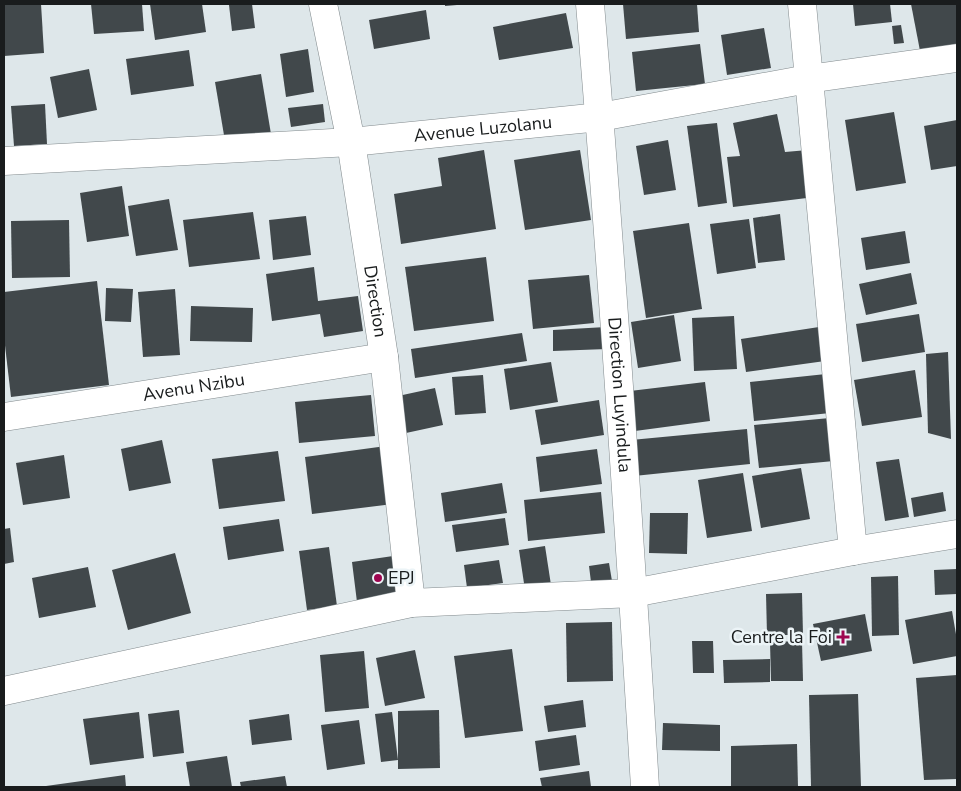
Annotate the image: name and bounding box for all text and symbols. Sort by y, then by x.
street label: Avenue Luzolanu [412,110,553,148]
street label: Direction [358,264,393,339]
street label: Direction Luyindula [602,316,637,474]
street label: Avenu Nzibu [141,367,246,407]
place label: EPJ [388,566,415,590]
marker: EPJ [372,572,384,584]
place label: Centre la Foi [731,625,832,649]
marker: Centre la Foi [836,630,850,644]

